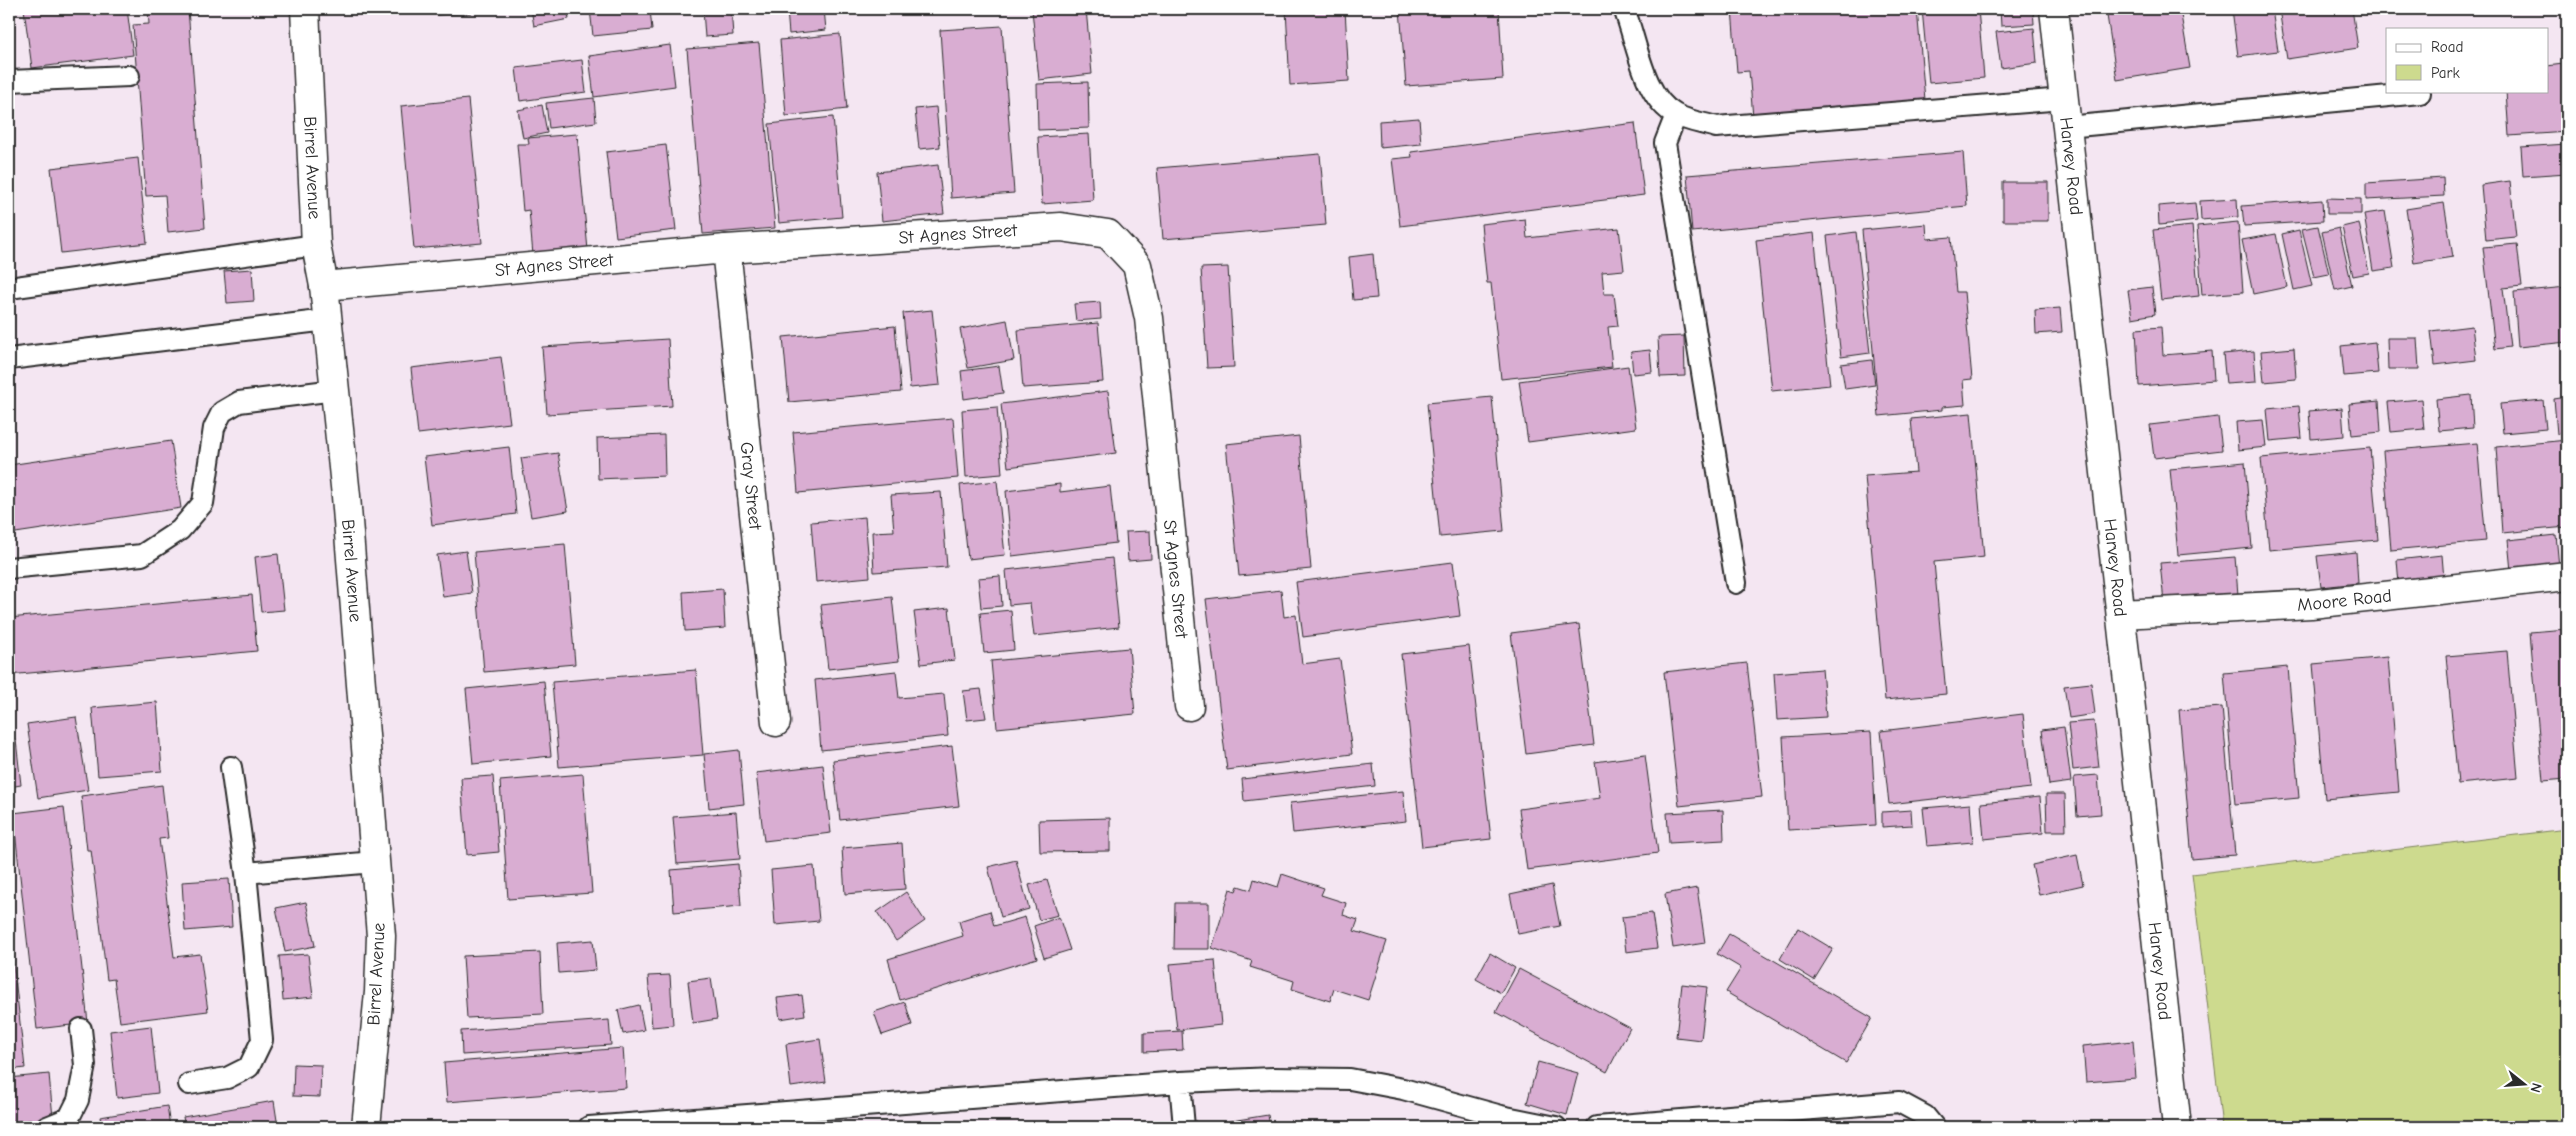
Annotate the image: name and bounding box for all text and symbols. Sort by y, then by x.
legend [2386,28,2548,92]
text: Road [2431,38,2463,56]
text: Park [2431,64,2460,82]
street label: Birrel Avenue [299,116,325,220]
street label: Harvey Road [2055,116,2087,216]
street label: St Agnes Street [898,220,1019,249]
street label: St Agnes Street [494,249,615,281]
street label: Gray Street [735,441,766,532]
street label: Birrel Avenue [337,518,366,623]
street label: Harvey Road [2099,518,2131,618]
street label: St Agnes Street [1159,519,1192,640]
street label: Moore Road [2297,585,2393,616]
street label: Harvey Road [2144,921,2175,1021]
street label: Birrel Avenue [363,922,390,1026]
north arrow [2498,1058,2548,1108]
text: N [2526,1081,2545,1095]

